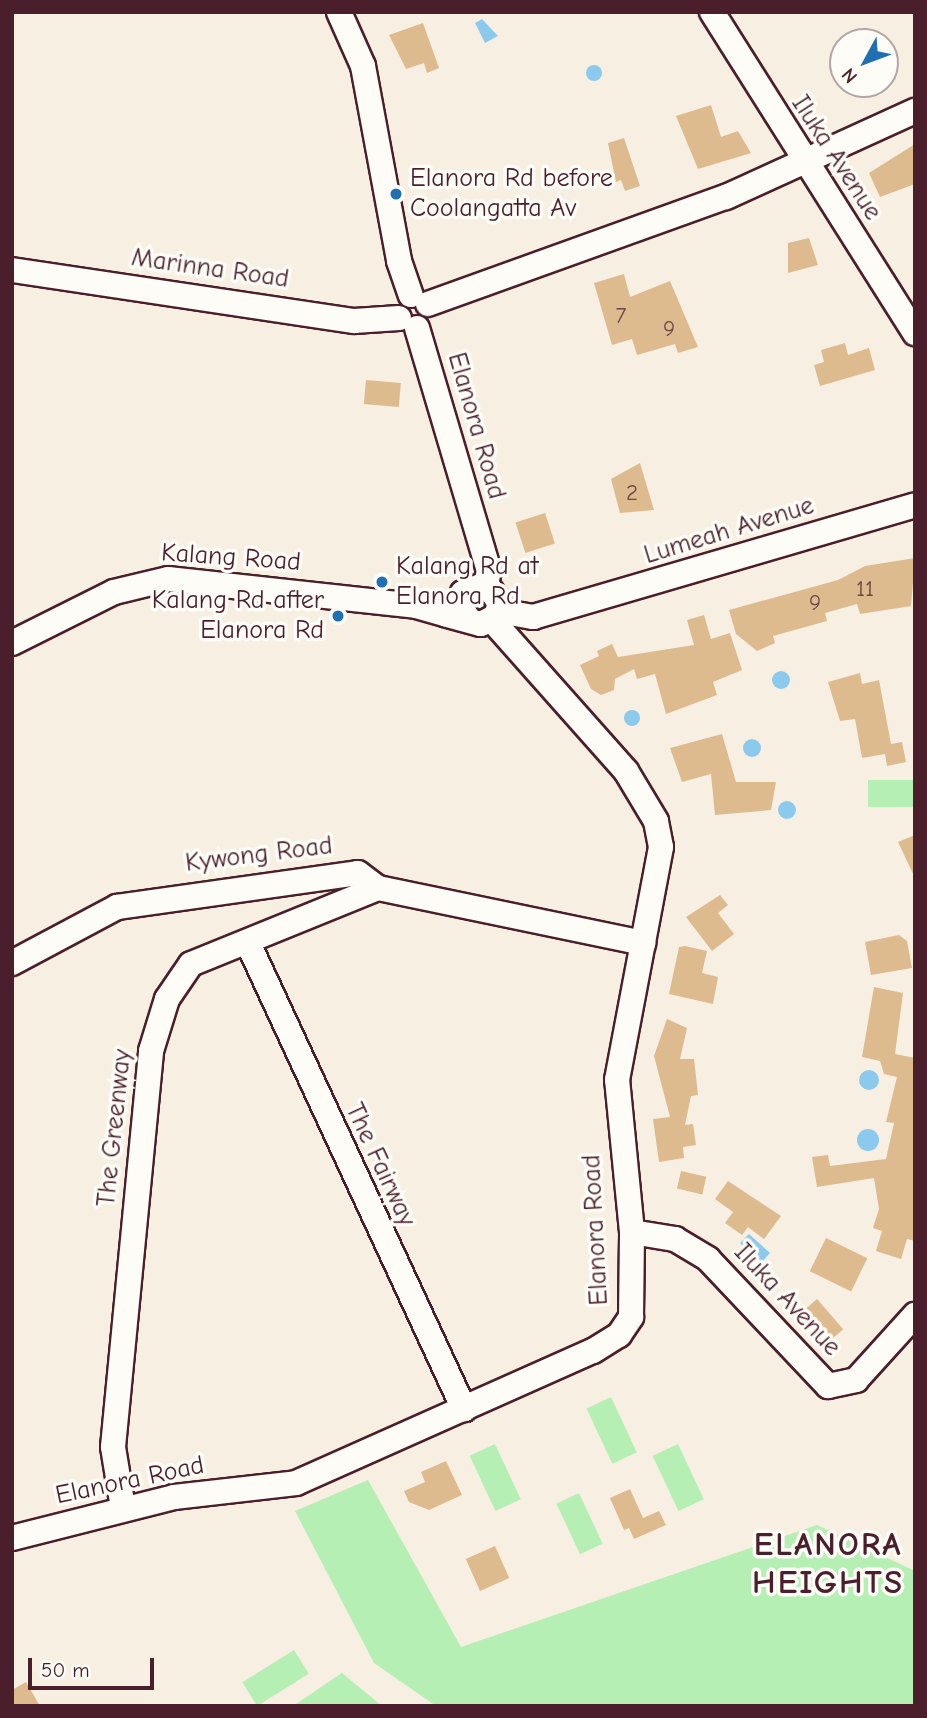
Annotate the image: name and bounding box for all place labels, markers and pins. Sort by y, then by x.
place label: Elanora Rd before Coolangatta Av [410,163,613,224]
marker: Elanora Rd before Coolangatta Av [388,186,404,202]
place label: Kalang Rd at Elanora Rd [396,551,538,612]
marker: Kalang Rd at Elanora Rd [374,574,390,590]
place label: Kalang Rd after Elanora Rd [152,585,324,646]
marker: Kalang Rd after Elanora Rd [330,608,346,624]

